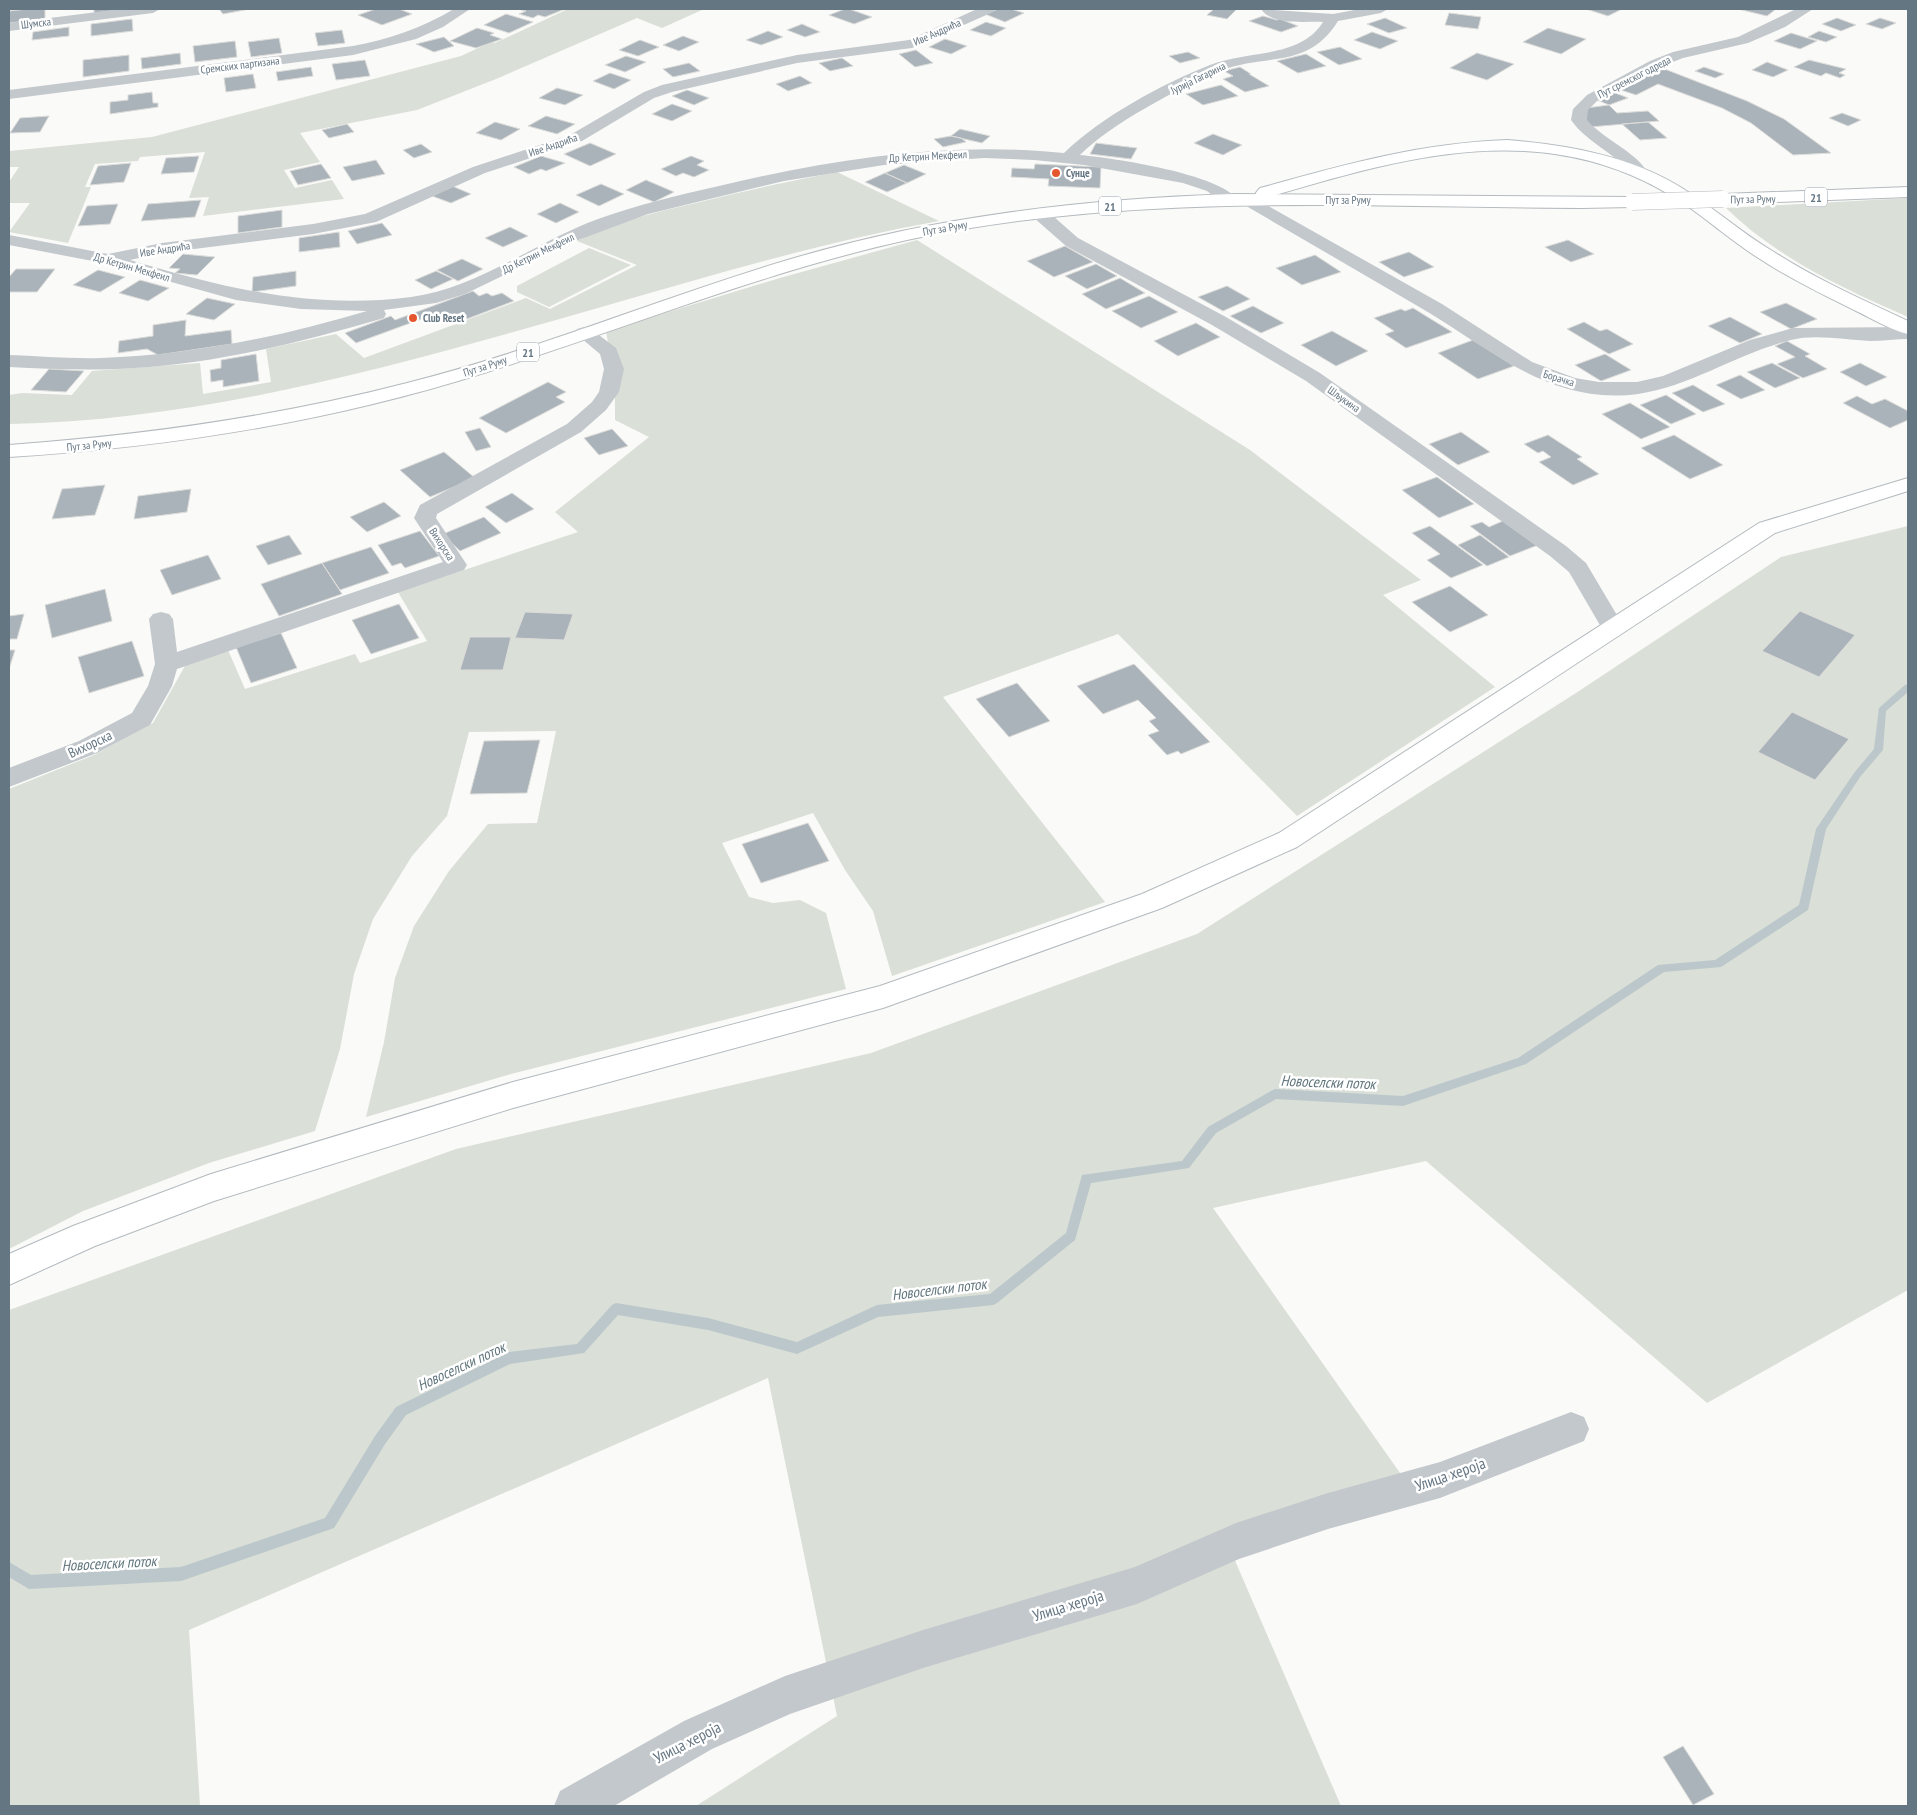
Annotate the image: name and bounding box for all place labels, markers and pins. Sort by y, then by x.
place label: Сунце [1066,166,1090,180]
marker: Сунце [1050,167,1062,179]
place label: Club Reset [423,311,465,325]
marker: Club Reset [407,312,419,324]

